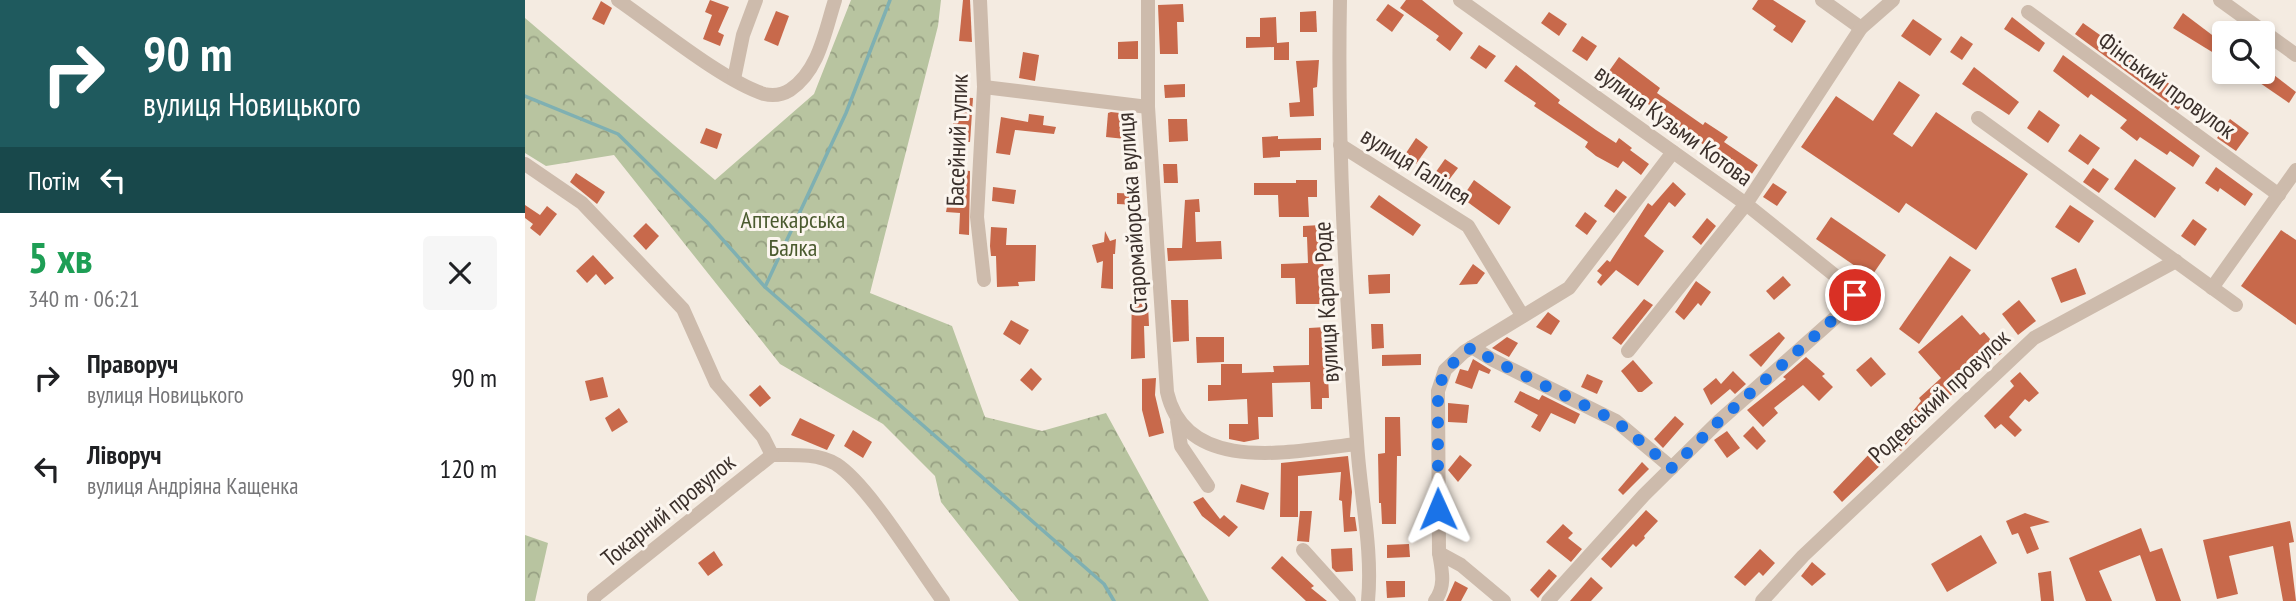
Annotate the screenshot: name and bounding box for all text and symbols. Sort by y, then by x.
text: 90 m [143,21,232,85]
map controls [2212,21,2275,84]
button: search [2212,21,2275,84]
street label: Фінський провулок [2092,25,2243,146]
icon: right [28,28,119,119]
street label: вулиця Кузьми Котова [1589,57,1759,193]
street label: Басейний тупик [939,73,975,207]
text: вулиця Новицького [143,83,361,125]
street label: Старомайорська вулиця [1110,111,1154,315]
street label: вулиця Галілея [1355,120,1477,212]
icon: left [94,161,132,199]
text: Потім [28,164,80,197]
park label: Аптекарська Балка [741,204,845,263]
street label: вулиця Карла Роде [1306,221,1346,383]
text: 5 хв [28,230,93,285]
button: close [423,236,497,310]
pin [1825,265,1885,325]
icon: arrive [1836,276,1874,314]
text: 340 m · 06:21 [28,284,140,313]
street label: Родевський провулок [1862,322,2017,470]
text: Праворуч [87,347,178,380]
icon: right [28,359,66,397]
text: 90 m [451,361,497,394]
text: вулиця Новицького [87,380,244,409]
text: Ліворуч [87,438,161,471]
street label: Токарний провулок [595,446,742,573]
icon: left [28,450,66,488]
text: 120 m [439,452,497,485]
text: вулиця Андріяна Кащенка [87,471,298,500]
position arrow [1401,472,1475,546]

